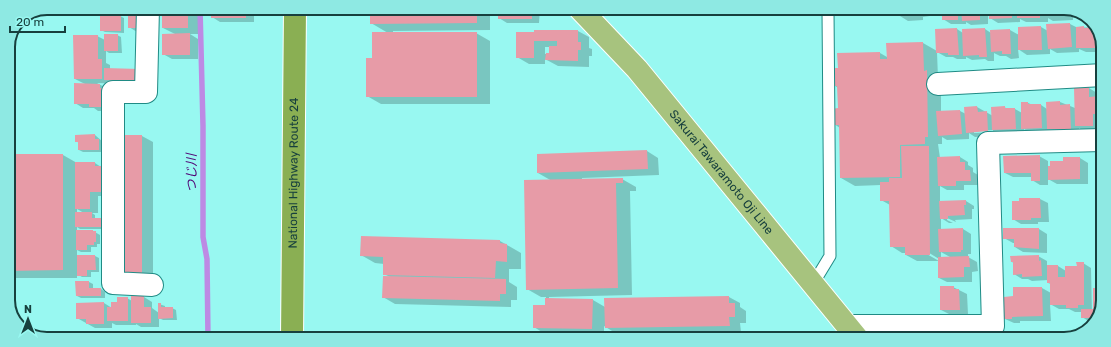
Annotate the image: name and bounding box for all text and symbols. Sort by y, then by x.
scale bar [10,8,65,34]
text: 20 m [16,15,44,29]
street label: National Highway Route 24 [286,97,301,249]
street label: Sakurai Tawaramoto Oji Line [666,107,777,237]
water label: つじ川 [184,151,199,193]
north arrow [8,299,48,339]
text: N [24,303,32,316]

